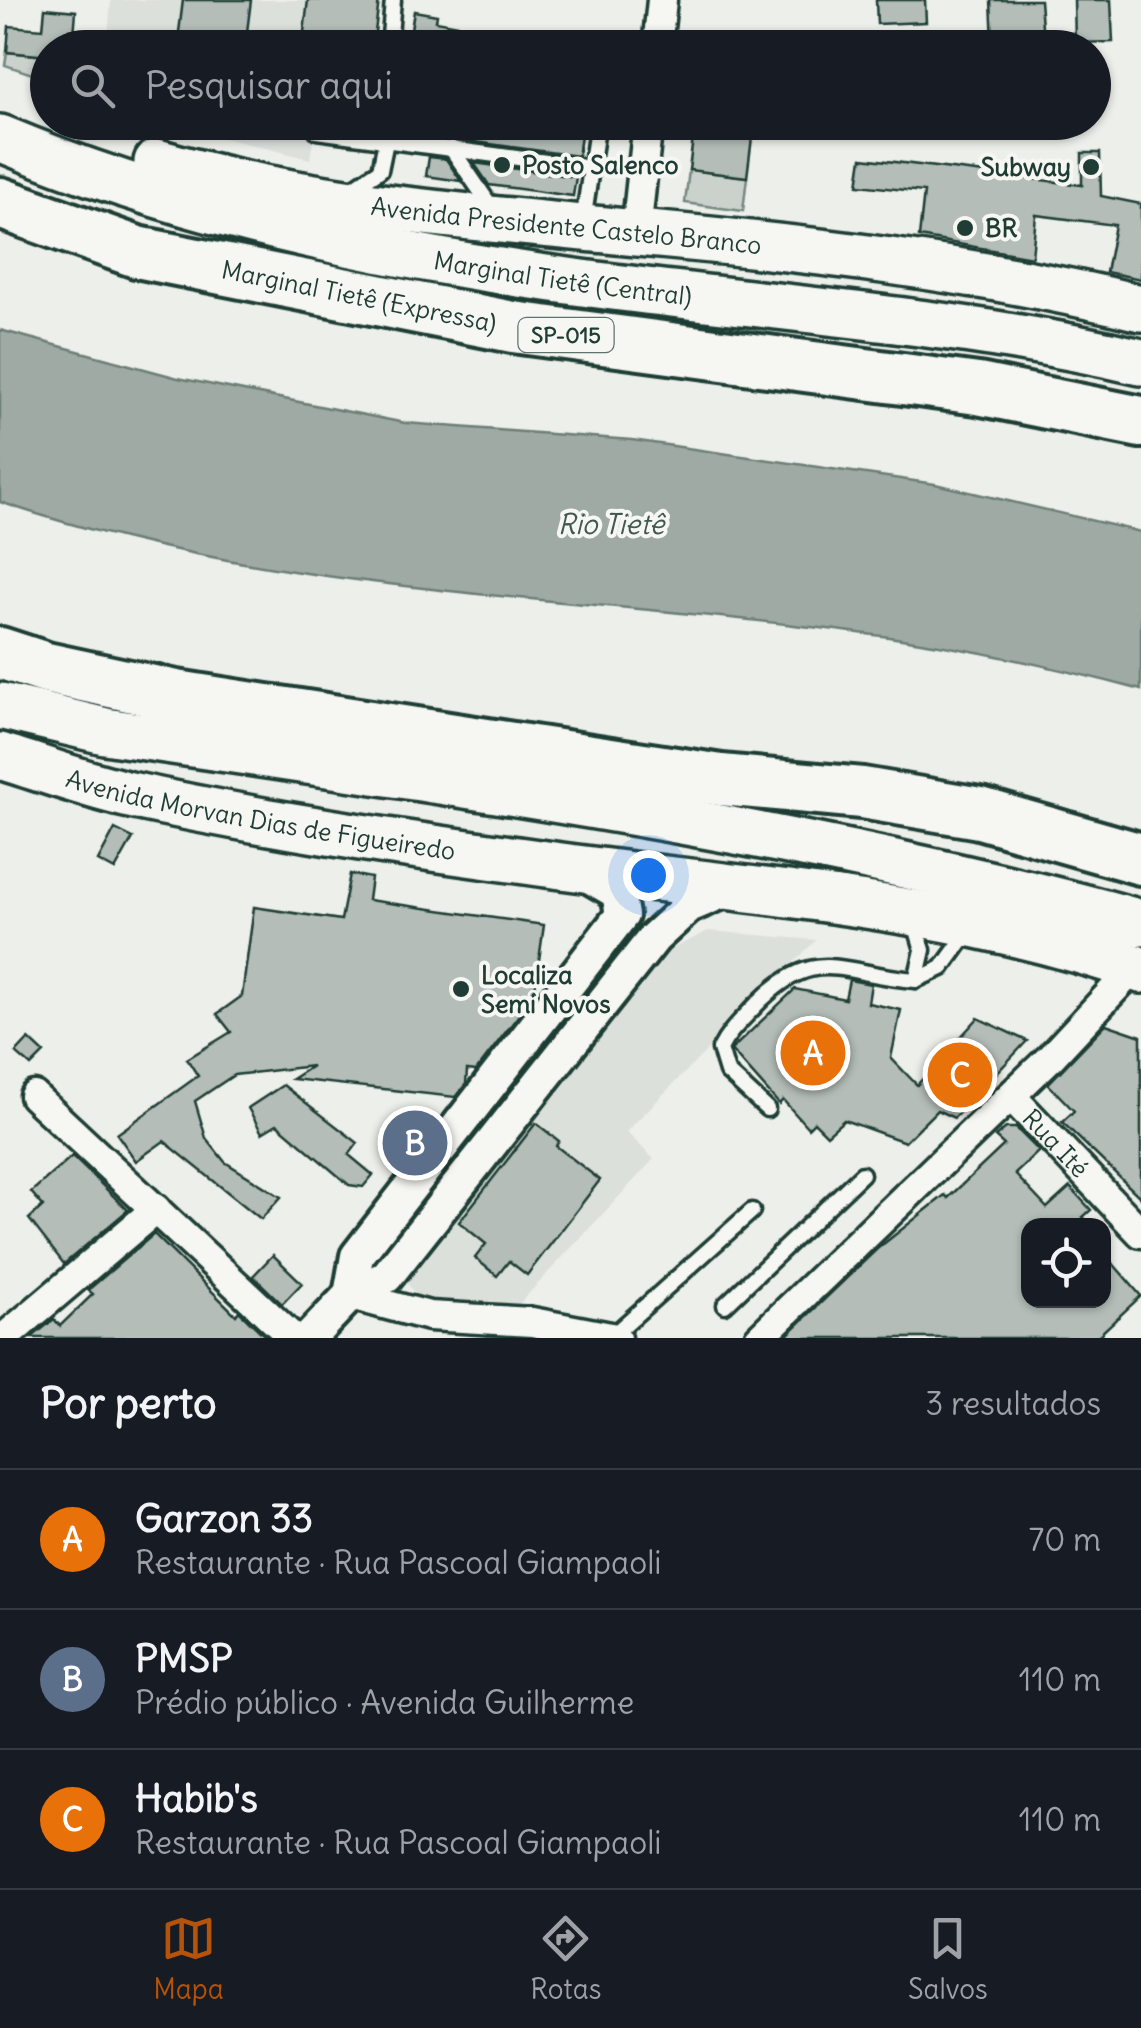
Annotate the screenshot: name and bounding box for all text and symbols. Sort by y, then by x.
search box [30,30,1111,140]
icon: search [65,58,120,113]
text: Pesquisar aqui [145,62,393,109]
place label: Posto Salenco [522,149,679,181]
place label: Subway [981,151,1071,183]
marker: Posto Salenco [491,154,513,176]
marker: Subway [1080,156,1102,178]
street label: Avenida Presidente Castelo Branco [369,190,763,261]
place label: BR [985,212,1017,244]
marker: BR [954,217,976,239]
street label: Marginal Tietê (Central) [431,244,694,312]
street label: Marginal Tietê (Expressa) [219,253,499,339]
road number: SP-015 [518,318,614,352]
water label: Rio Tietê [558,506,666,542]
street label: Avenida Morvan Dias de Figueiredo [62,762,458,867]
your location [623,850,674,901]
place label: Localiza Semi Novos [481,959,611,1020]
marker: Localiza Semi Novos [450,978,472,1000]
pin: A [780,1016,846,1090]
pin: C [928,1038,992,1112]
street label: Rua Ité [1016,1102,1096,1184]
pin: B [382,1106,448,1180]
map controls [1021,1218,1111,1308]
button: locate [1021,1218,1111,1308]
text: Por perto [40,1377,217,1429]
text: 3 resultados [925,1383,1101,1424]
text: Garzon 33 [135,1495,313,1542]
text: A [62,1519,83,1560]
text: 70 m [1029,1519,1101,1560]
text: Restaurante · Rua Pascoal Giampaoli [135,1542,662,1583]
text: PMSP [135,1635,233,1682]
text: B [62,1659,83,1700]
text: 110 m [1019,1659,1101,1700]
text: Prédio público · Avenida Guilherme [135,1682,634,1723]
text: Habib's [135,1775,258,1822]
text: C [62,1799,83,1840]
text: 110 m [1019,1799,1101,1840]
text: Restaurante · Rua Pascoal Giampaoli [135,1822,662,1863]
tab: Mapa [153,1911,224,2007]
tab: Rotas [530,1911,601,2007]
tab: Salvos [908,1911,988,2007]

